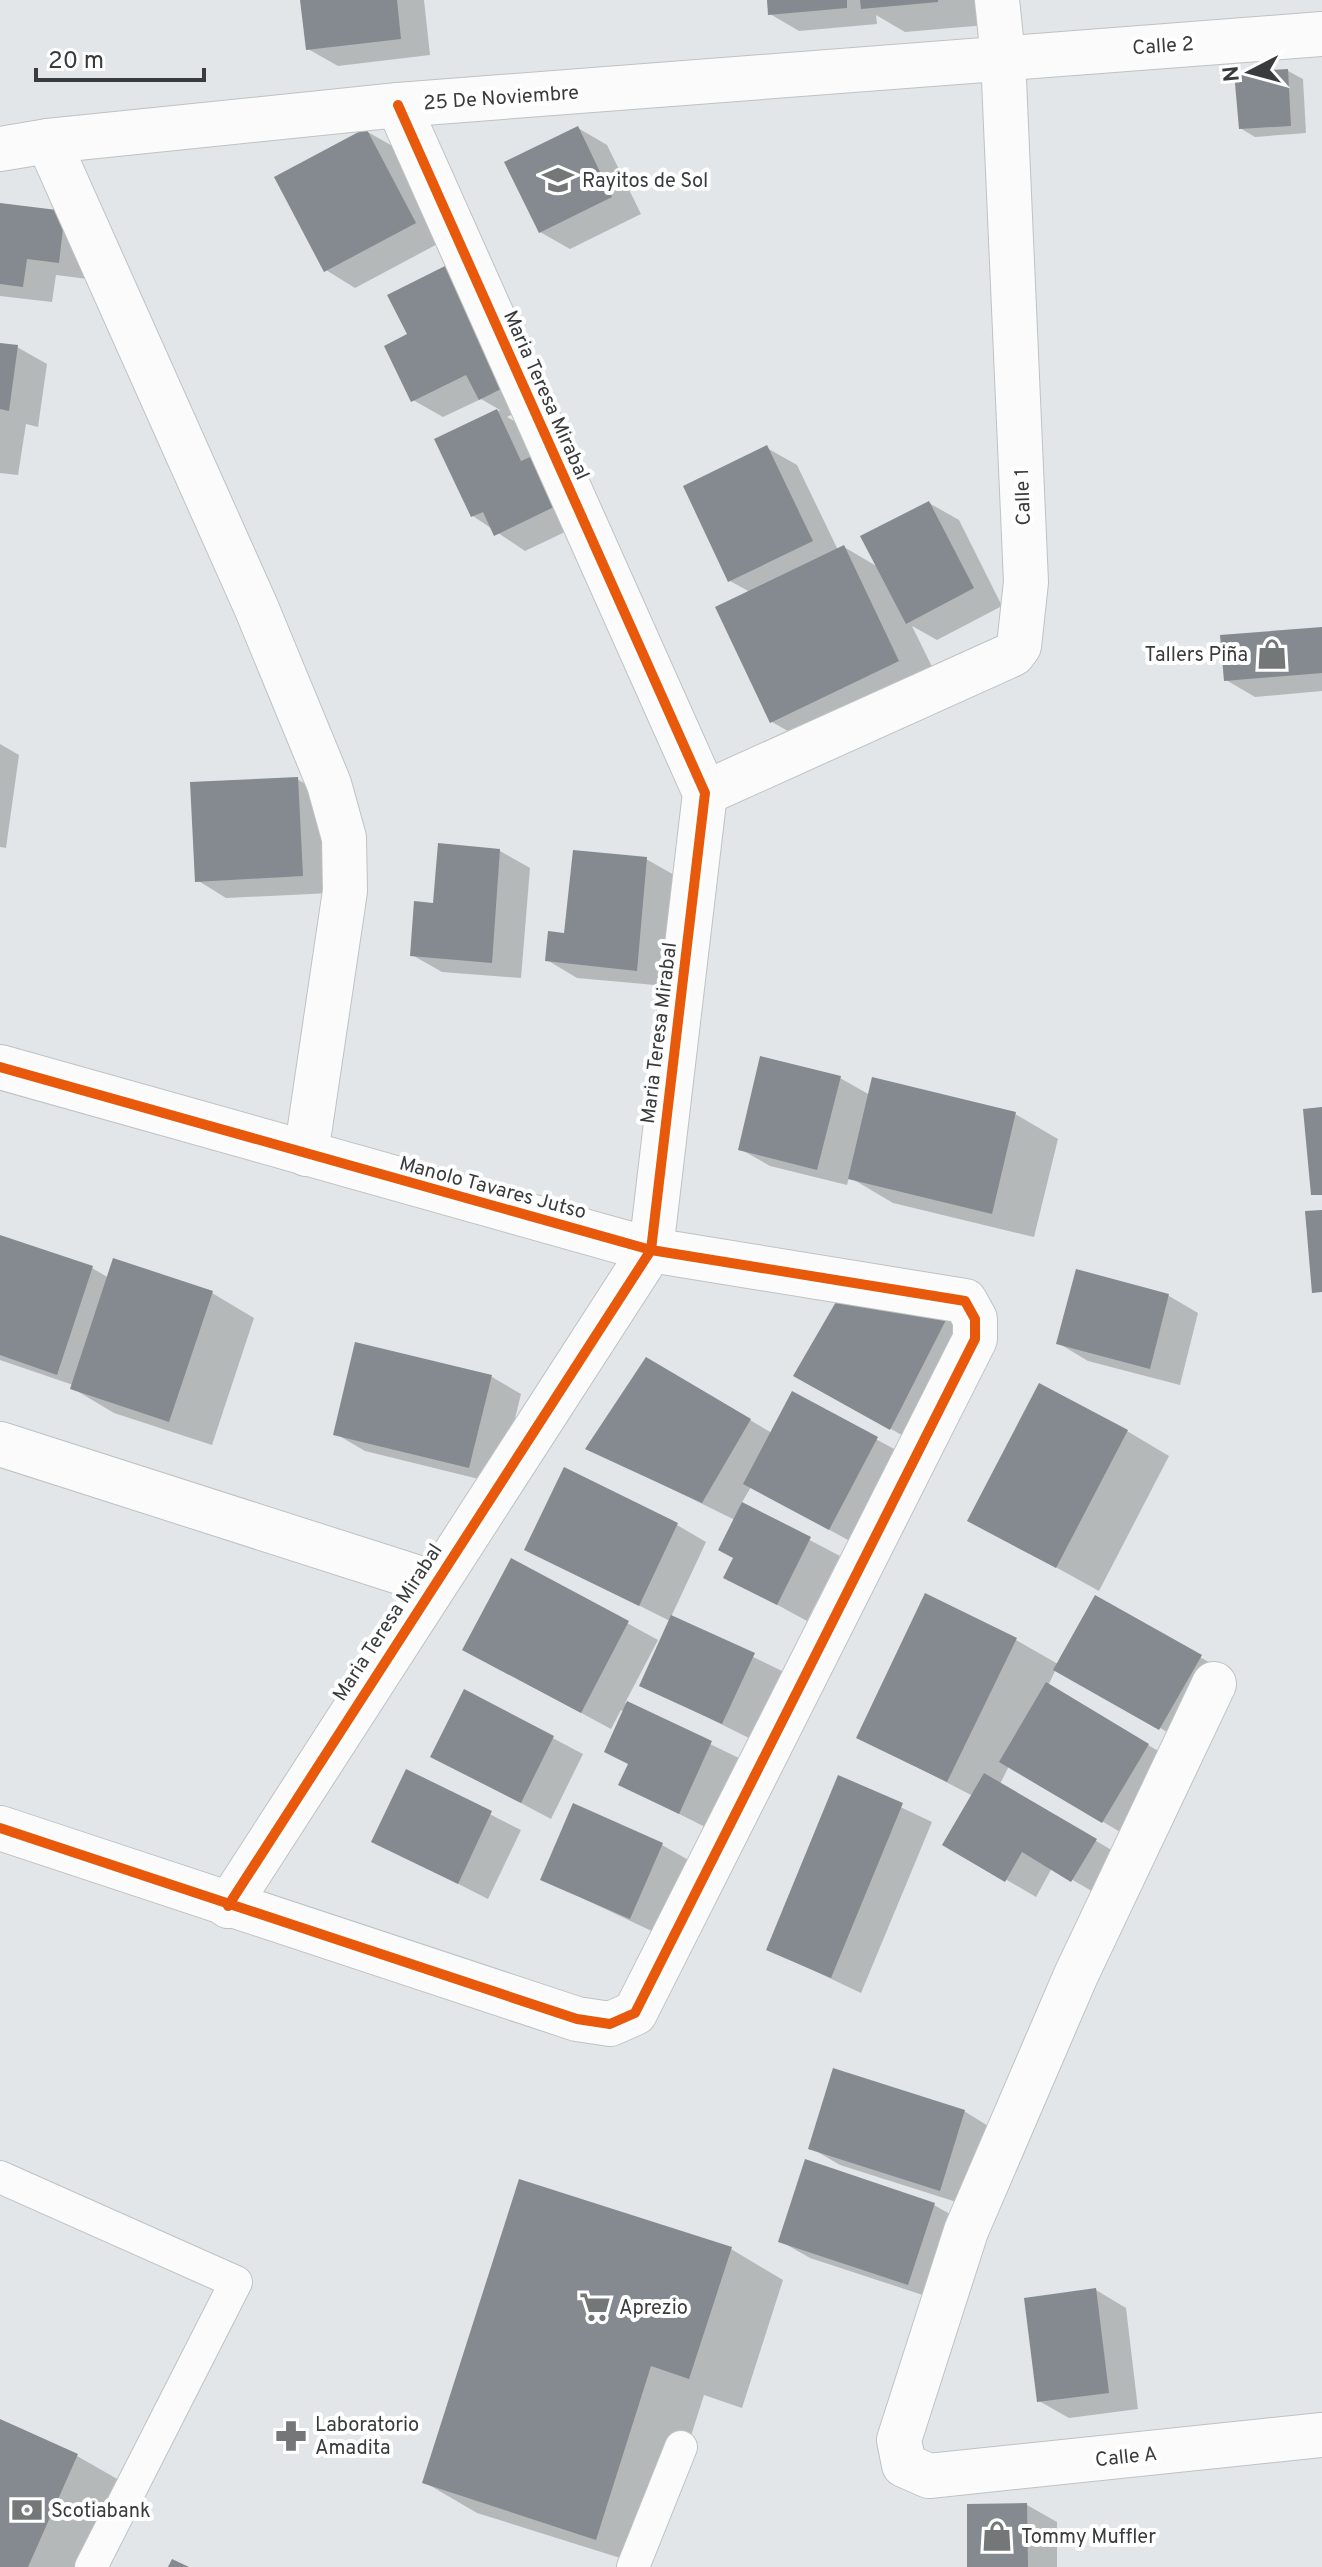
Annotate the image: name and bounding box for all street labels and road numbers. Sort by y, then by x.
street label: Calle 2 [1131,32,1195,62]
street label: 25 De Noviembre [422,81,580,117]
street label: Maria Teresa Mirabal [496,307,594,485]
street label: Calle 1 [1010,468,1038,526]
street label: Maria Teresa Mirabal [636,941,684,1126]
street label: Manolo Tavares Jutso [396,1151,589,1226]
street label: Maria Teresa Mirabal [328,1539,449,1707]
street label: Calle A [1094,2442,1158,2474]

